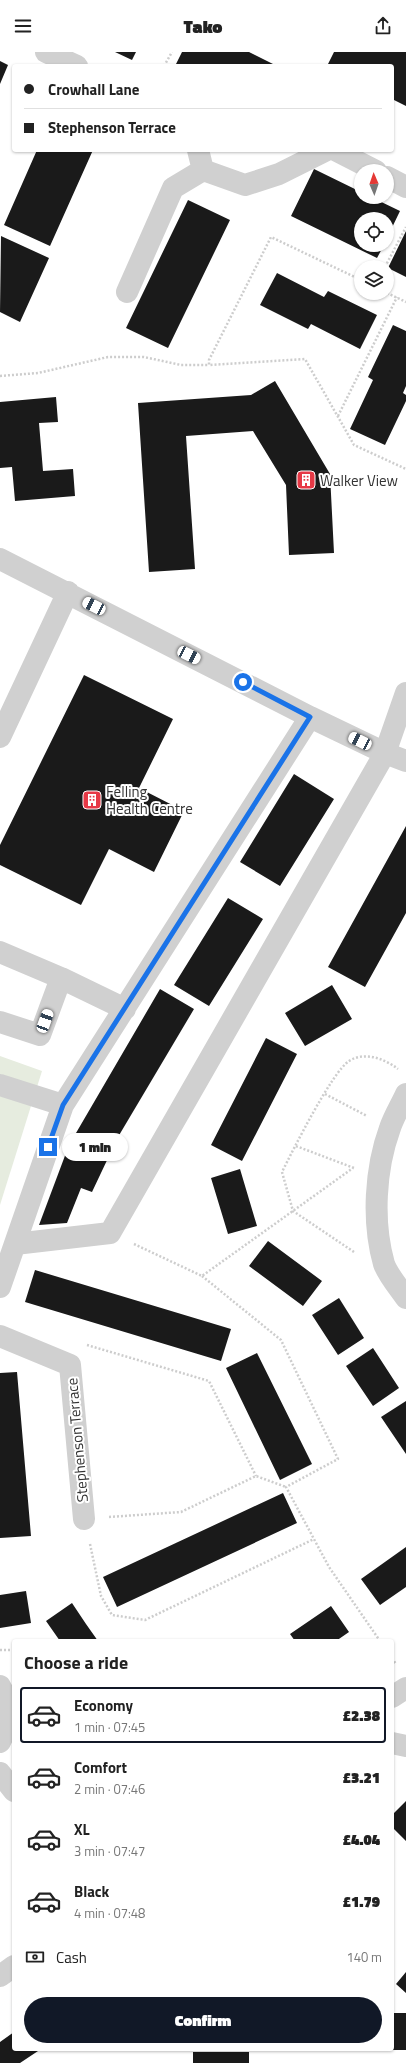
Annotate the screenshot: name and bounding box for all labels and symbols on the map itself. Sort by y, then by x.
north arrow [354,164,394,204]
building icon: Walker View [295,469,317,491]
place label: Walker View [320,469,398,492]
car [81,595,107,617]
car [176,644,202,666]
route start [234,673,252,691]
car [347,730,373,752]
place label: Felling Health Centre [106,780,193,820]
building icon: Felling Health Centre [81,789,103,811]
car [35,1008,55,1034]
callout: 1 min [62,1133,128,1161]
route end [39,1138,57,1156]
street label: Stephenson Terrace [60,1377,94,1503]

